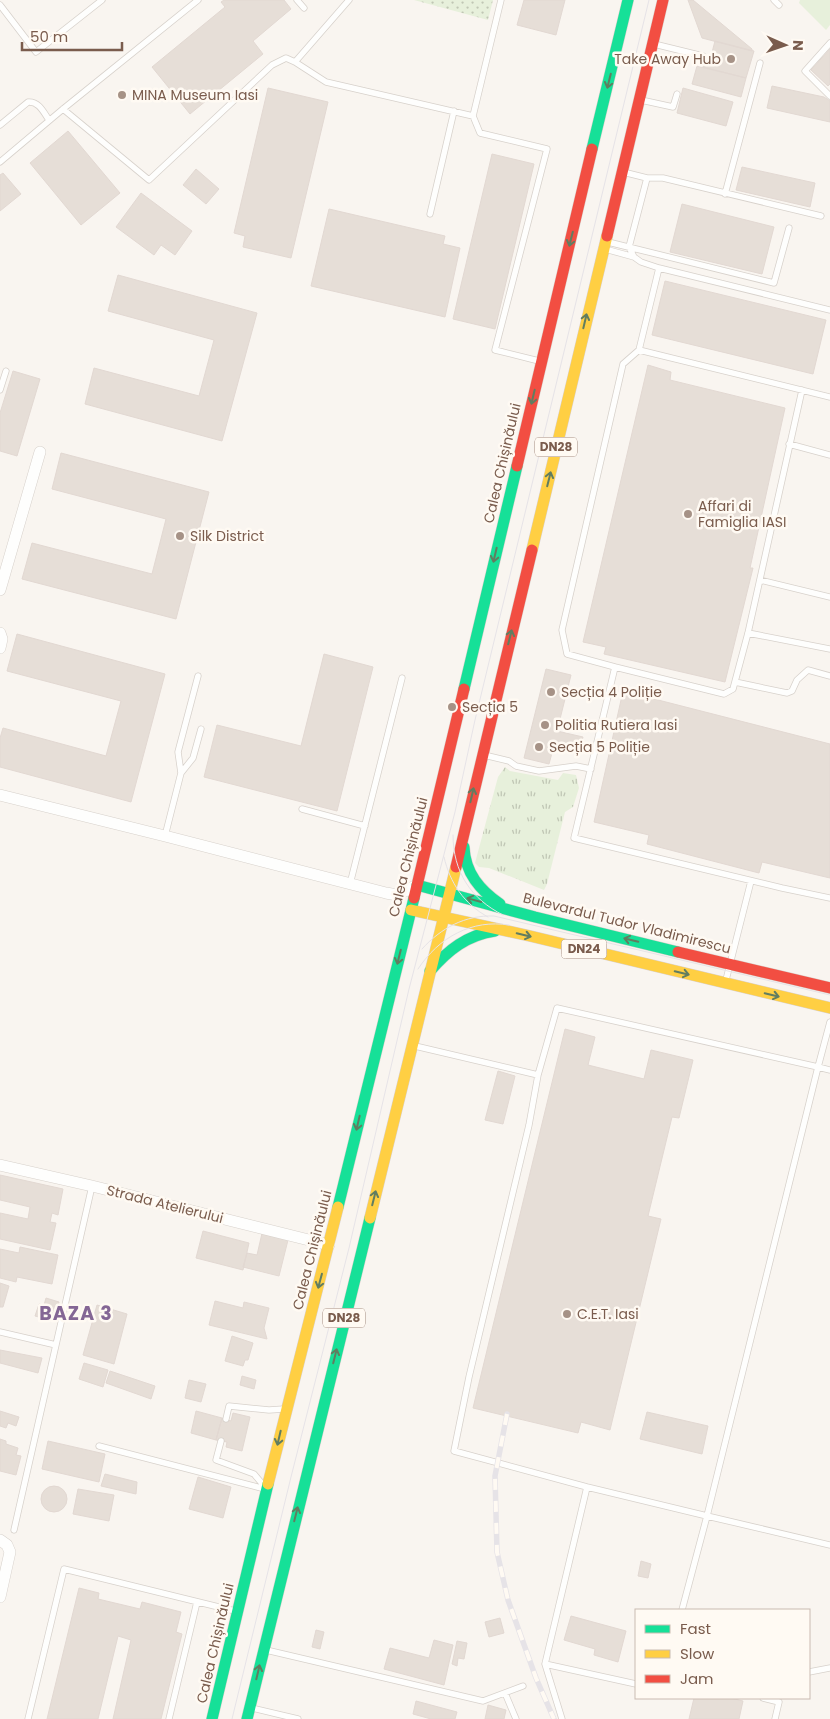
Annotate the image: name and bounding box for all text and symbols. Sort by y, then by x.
scale bar [22,20,122,52]
north arrow [760,20,810,70]
text: 50 m [30,26,68,47]
text: N [788,40,808,51]
place label: Take Away Hub [614,49,721,69]
marker: Take Away Hub [725,53,737,65]
one-way arrow [604,73,613,89]
place label: MINA Museum Iasi [132,85,258,105]
marker: MINA Museum Iasi [116,89,128,101]
one-way arrow [566,231,575,247]
one-way arrow [581,313,590,329]
one-way arrow [528,389,537,405]
street label: Calea Chișinăului [478,401,526,525]
road number: DN28 [535,438,577,457]
one-way arrow [545,471,554,487]
place label: Affari di Famiglia IASI [698,496,786,532]
marker: Affari di Famiglia IASI [682,508,694,520]
place label: Silk District [190,526,264,546]
marker: Silk District [174,530,186,542]
one-way arrow [490,547,499,563]
one-way arrow [506,629,515,645]
place label: Secția 4 Poliție [561,682,662,702]
marker: Secția 4 Poliție [545,686,557,698]
place label: Secția 5 [462,697,518,717]
marker: Secția 5 [446,701,458,713]
place label: Politia Rutiera Iasi [555,715,677,735]
marker: Politia Rutiera Iasi [539,719,551,731]
place label: Secția 5 Poliție [549,737,650,757]
marker: Secția 5 Poliție [533,741,545,753]
one-way arrow [468,787,477,803]
street label: Calea Chișinăului [383,795,433,919]
street label: Bulevardul Tudor Vladimirescu [521,887,733,959]
one-way arrow [466,895,482,904]
one-way arrow [516,931,532,940]
one-way arrow [624,935,640,944]
road number: DN24 [562,940,606,959]
one-way arrow [394,949,403,965]
one-way arrow [673,969,689,978]
one-way arrow [764,991,780,1000]
one-way arrow [353,1115,362,1131]
street label: Strada Atelierului [105,1180,225,1228]
street label: Calea Chișinăului [287,1188,337,1312]
one-way arrow [370,1190,379,1206]
one-way arrow [315,1273,324,1289]
district label: BAZA 3 [39,1300,113,1327]
place label: C.E.T. Iasi [577,1304,639,1324]
marker: C.E.T. Iasi [561,1308,573,1320]
road number: DN28 [323,1309,365,1328]
one-way arrow [331,1348,340,1364]
one-way arrow [274,1430,283,1446]
one-way arrow [292,1506,301,1522]
street label: Calea Chișinăului [191,1581,239,1705]
legend [635,1609,810,1699]
text: Fast [680,1618,711,1639]
text: Slow [680,1643,715,1664]
one-way arrow [254,1664,263,1680]
text: Jam [680,1668,714,1689]

